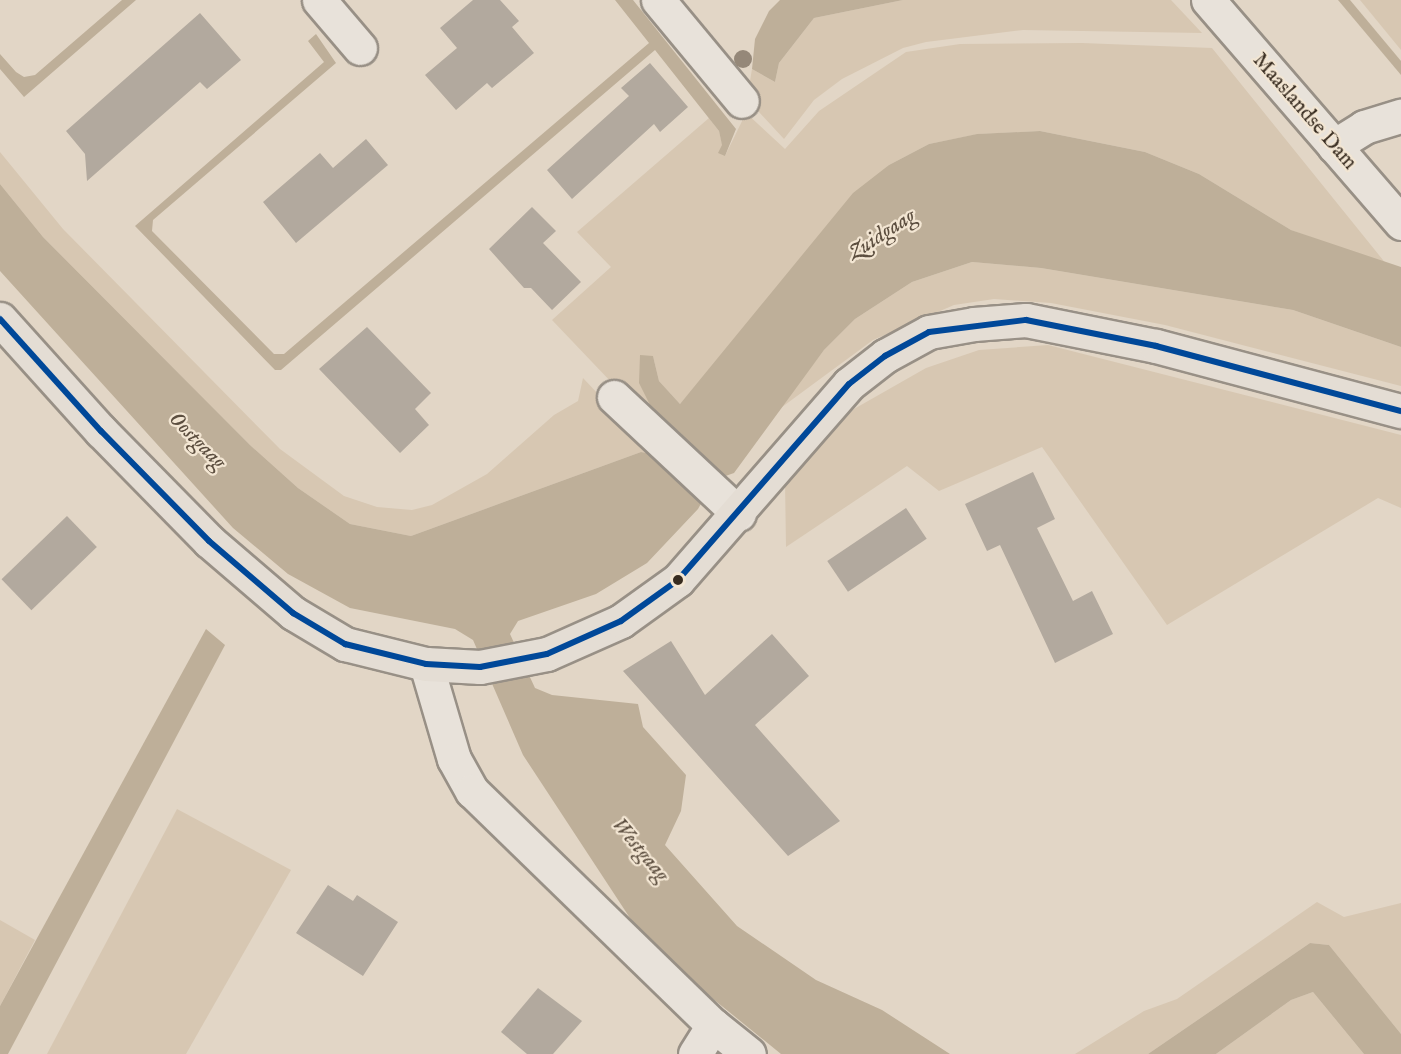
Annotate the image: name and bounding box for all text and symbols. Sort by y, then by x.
street label: Maaslandse Dam [1247,49,1361,175]
water label: Zuidgaag [843,203,921,267]
water label: Oostgaag [163,407,231,475]
unlabelled marker [672,574,684,586]
water label: Westgaag [605,812,675,888]

